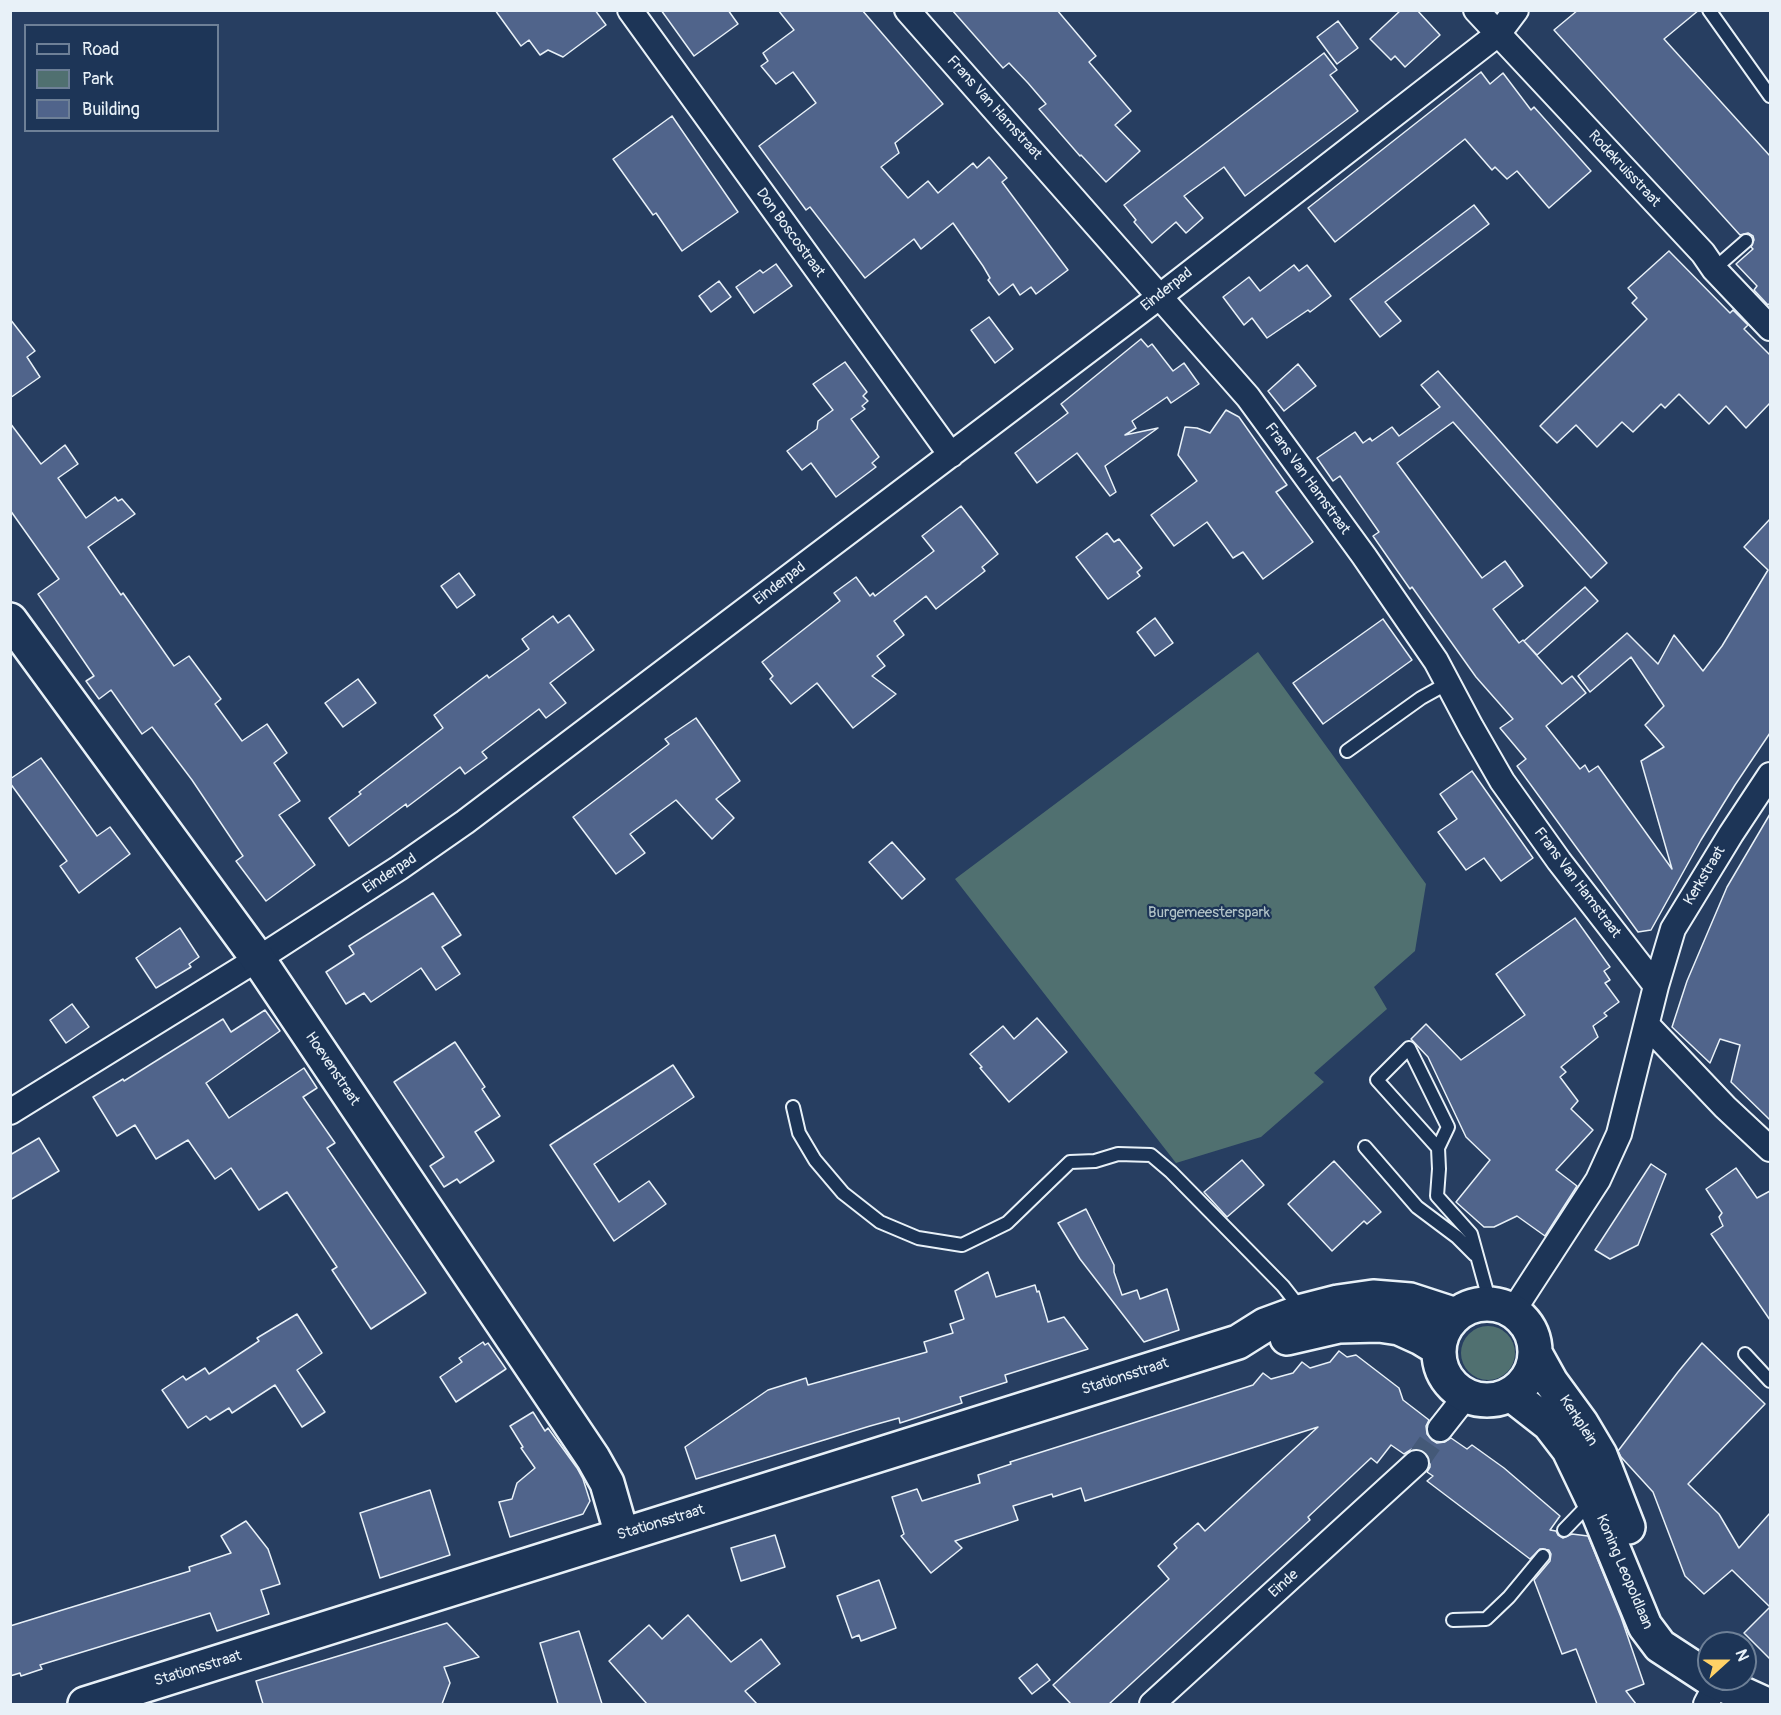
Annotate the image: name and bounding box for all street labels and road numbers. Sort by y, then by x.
street label: Frans Van Hamstraat [943,52,1045,164]
street label: Rodekruisstraat [1584,127,1664,211]
street label: Don Boscostraat [752,185,828,281]
street label: Einderpad [1138,264,1196,316]
street label: Frans Van Hamstraat [1260,420,1354,538]
street label: Einderpad [750,559,810,609]
street label: Frans Van Hamstraat [1530,824,1624,942]
street label: Kerkstraat [1680,843,1730,909]
street label: Einderpad [360,850,420,898]
street label: Hoevenstraat [301,1029,363,1109]
street label: Stationsstraat [1079,1354,1171,1400]
street label: Kerkplein [1555,1392,1601,1450]
street label: Stationsstraat [615,1501,707,1545]
street label: Koning Leopoldlaan [1592,1512,1656,1632]
street label: Einde [1265,1566,1303,1602]
street label: Stationsstraat [152,1647,244,1691]

